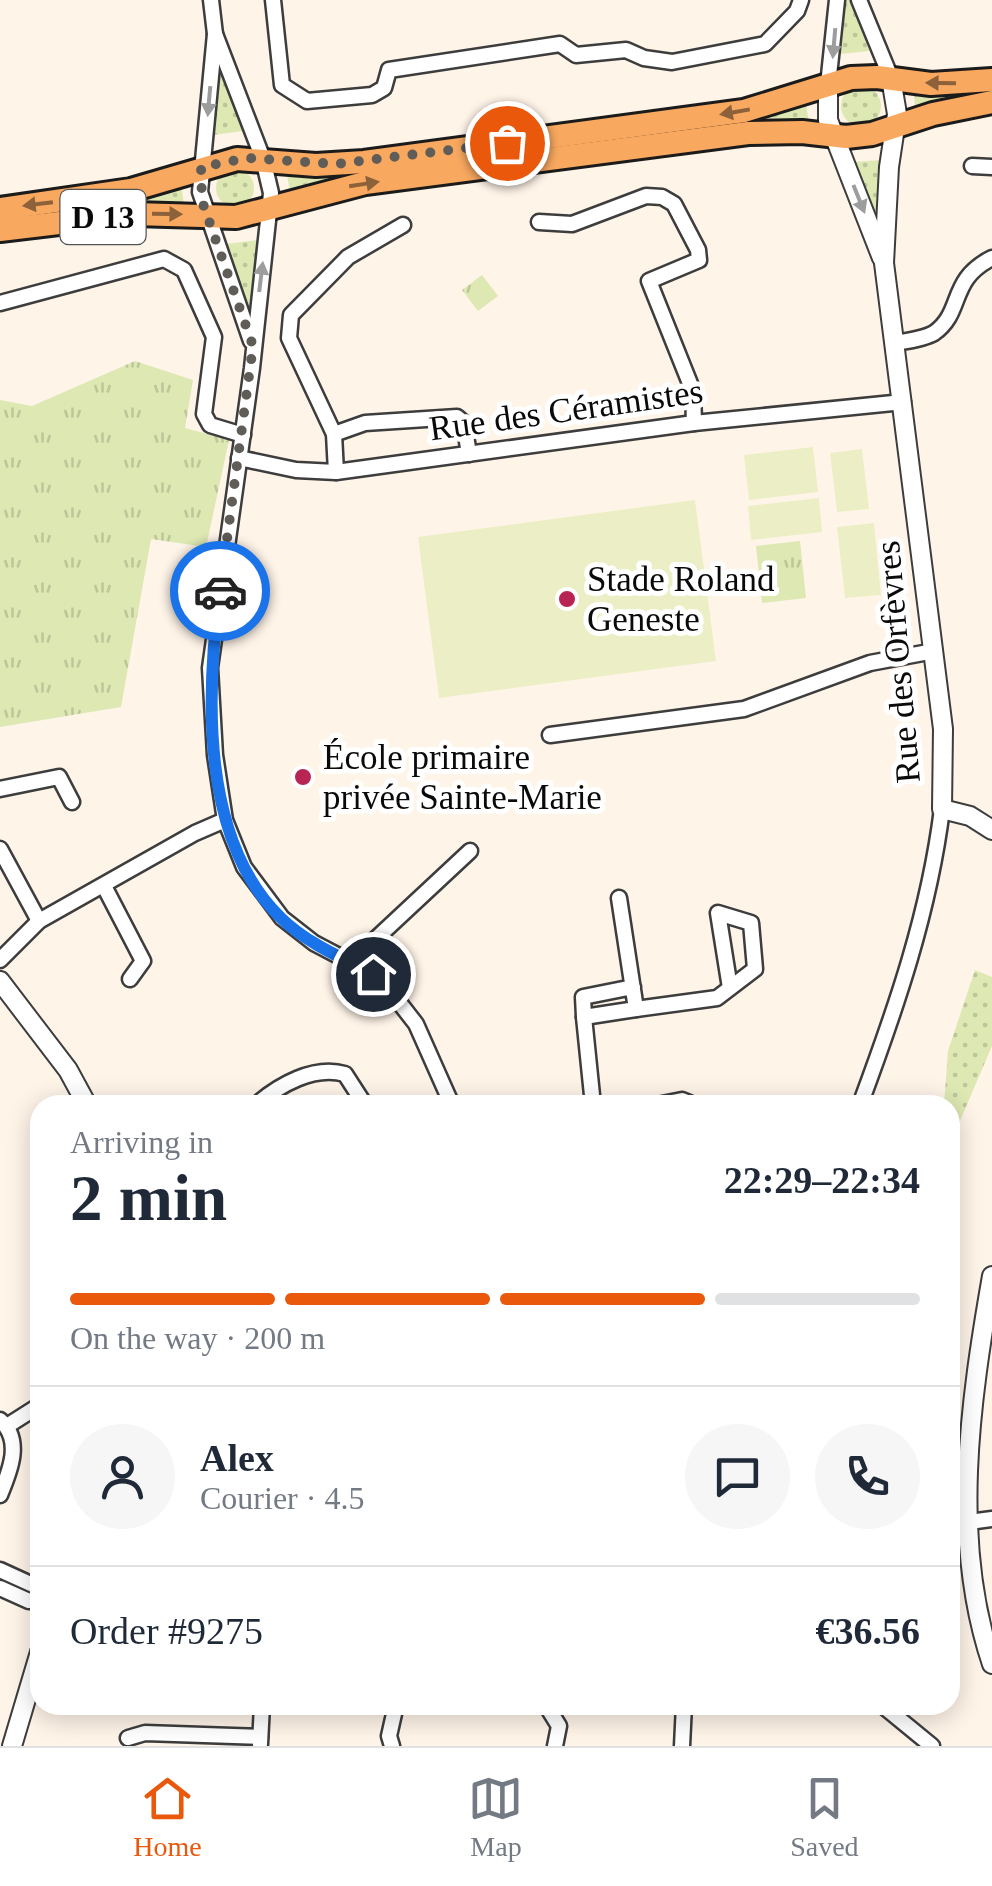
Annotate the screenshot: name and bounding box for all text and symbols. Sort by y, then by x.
one-way arrow [825,27,841,59]
one-way arrow [925,75,957,91]
one-way arrow [201,85,217,117]
pin [465,101,550,186]
one-way arrow [718,105,750,120]
icon: bag [480,116,535,171]
one-way arrow [349,175,380,191]
one-way arrow [851,185,867,215]
road number: D 13 [61,190,146,244]
one-way arrow [22,196,53,212]
one-way arrow [151,207,183,223]
one-way arrow [253,261,269,293]
street label: Rue des Céramistes [427,371,705,449]
street label: Rue des Orfèvres [868,539,928,785]
courier [170,541,270,641]
place label: Stade Roland Geneste [587,560,775,639]
icon: car [193,564,248,619]
marker: Stade Roland Geneste [556,588,578,610]
place label: École primaire privée Sainte-Marie [323,738,602,817]
marker: École primaire privée Sainte-Marie [292,766,314,788]
pin [331,932,416,1017]
icon: home [346,947,401,1002]
text: Arriving in [70,1124,213,1160]
text: 22:29–22:34 [724,1159,920,1201]
text: 2 min [70,1162,227,1234]
text: On the way · 200 m [70,1320,325,1356]
button: person [70,1424,175,1529]
button: chat [685,1424,790,1529]
button: phone [815,1424,920,1529]
text: Alex [200,1437,274,1479]
text: Courier · 4.5 [200,1480,364,1516]
text: Order #9275 [70,1610,263,1652]
text: €36.56 [816,1610,920,1652]
tab: Home [133,1771,202,1863]
tab: Map [468,1771,523,1863]
tab: Saved [790,1771,859,1863]

